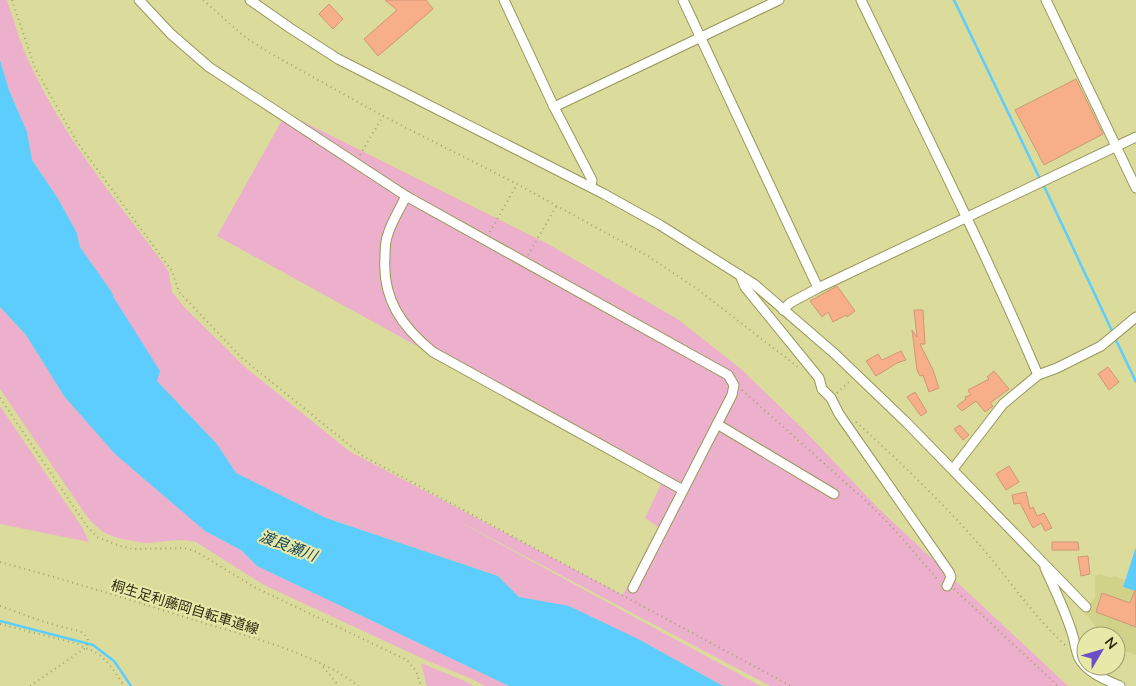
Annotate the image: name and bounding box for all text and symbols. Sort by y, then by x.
water label: 渡良瀬川 [256,526,321,567]
street label: 桐生足利藤岡自転車道線 [108,576,261,639]
north arrow [1076,626,1126,676]
text: N [1100,633,1122,653]

